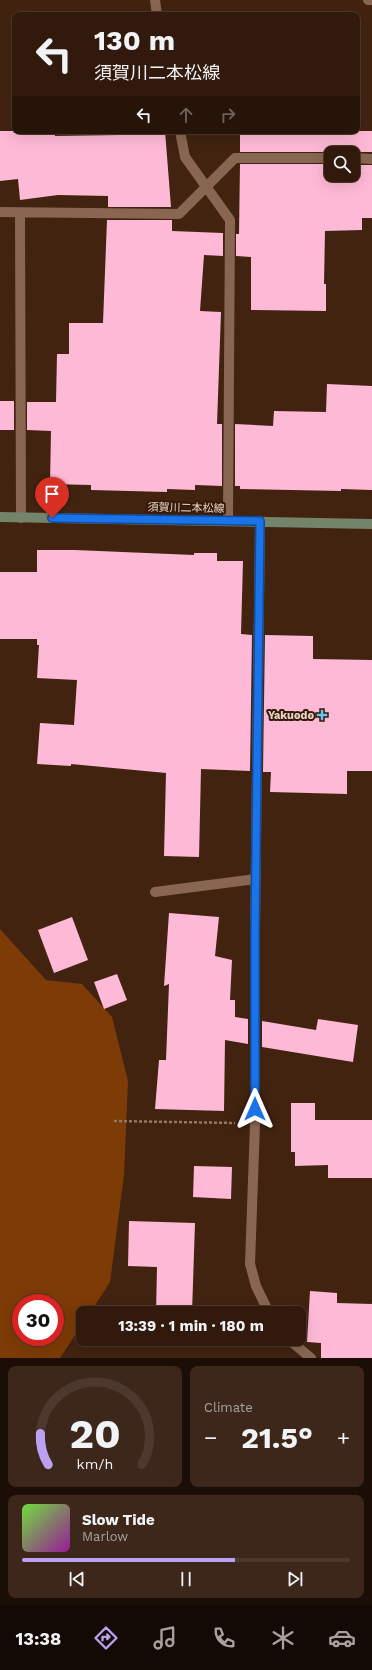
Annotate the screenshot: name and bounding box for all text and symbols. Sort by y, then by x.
text: 130 m [94,24,175,57]
icon: left [28,28,80,80]
text: 須賀川二本松線 [94,62,220,83]
icon: left [133,104,155,126]
icon: ahead [175,104,197,126]
icon: right [217,104,239,126]
map controls [324,146,360,182]
button: search [324,146,360,182]
pin [35,477,69,518]
icon: arrive [41,483,63,505]
street label: 須賀川二本松線 [147,501,225,515]
place label: Yakuodo [268,709,314,722]
marker: Yakuodo [317,710,327,720]
position arrow [234,1088,276,1130]
speed limit sign: 30 [12,1294,64,1346]
text: 13:39 · 1 min · 180 m [118,1317,264,1335]
text: Climate [204,1400,253,1415]
text: 20 [69,1408,121,1457]
text: 21.5° [241,1420,313,1455]
text: − [204,1425,217,1450]
text: + [337,1425,350,1450]
text: km/h [77,1455,113,1471]
text: Slow Tide [82,1511,155,1529]
text: Marlow [82,1529,128,1544]
icon: previous [66,1568,88,1590]
icon: pause [175,1568,197,1590]
icon: next [284,1568,306,1590]
icon: directions [92,1624,120,1652]
icon: music [151,1624,179,1652]
icon: phone [210,1624,238,1652]
icon: climate [269,1624,297,1652]
icon: car [328,1624,356,1652]
text: 13:38 [16,1628,61,1649]

